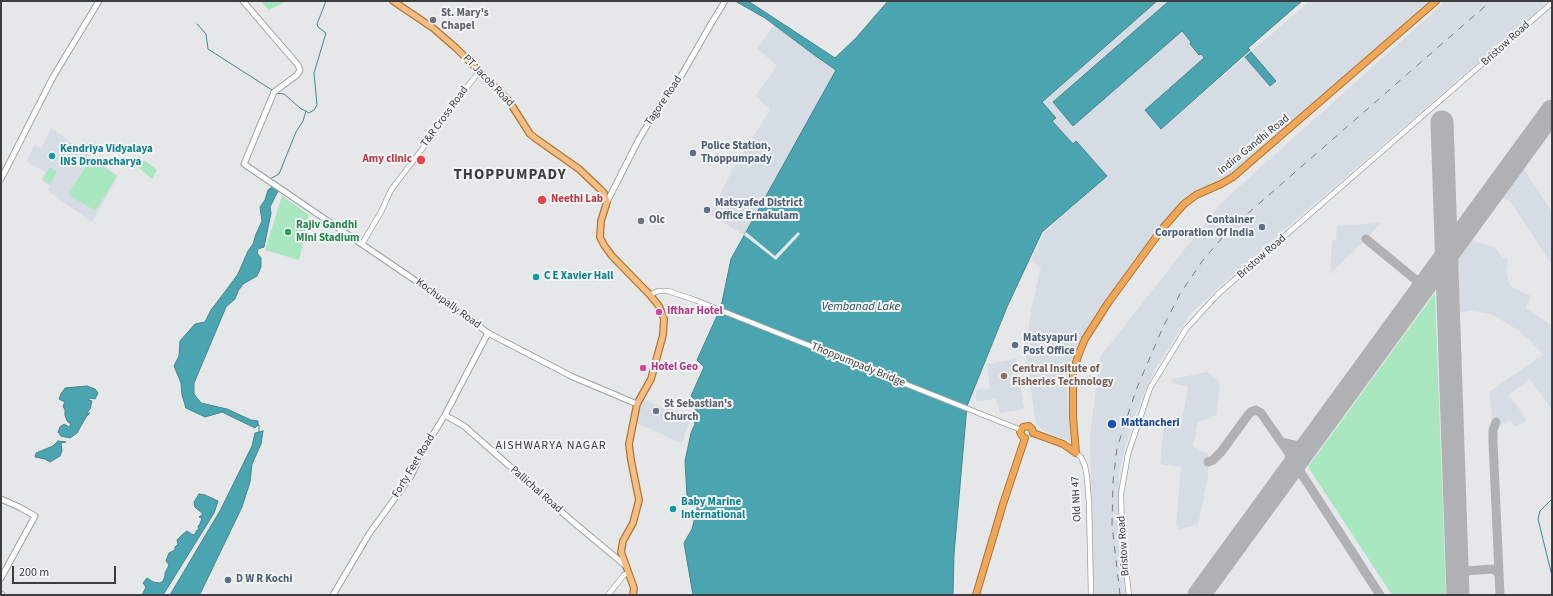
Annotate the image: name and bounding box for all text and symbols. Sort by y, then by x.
place label: St. Mary's Chapel [441,7,489,33]
marker: St. Mary's Chapel [428,15,438,25]
street label: Bristow Road [1479,19,1533,69]
street label: PT Jacob Road [460,52,516,110]
street label: Tagore Road [643,74,685,128]
street label: T&R Cross Road [418,84,472,150]
street label: Indira Gandhi Road [1216,112,1292,178]
place label: Police Station, Thoppumpady [701,140,772,166]
place label: Kendriya Vidyalaya INS Dronacharya [60,143,153,169]
marker: Police Station, Thoppumpady [688,148,698,158]
marker: Kendriya Vidyalaya INS Dronacharya [47,151,57,161]
place label: Amy clinic [363,153,412,167]
marker: Amy clinic [415,154,427,166]
district label: THOPPUMPADY [453,167,567,185]
place label: Neethi Lab [551,193,603,207]
marker: Neethi Lab [536,194,548,206]
place label: Matsyafed District Office Ernakulam [715,197,803,223]
marker: Matsyafed District Office Ernakulam [702,205,712,215]
place label: Olc [649,214,665,228]
place label: Container Corporation Of India [1155,214,1254,240]
marker: Olc [636,216,646,226]
place label: Rajiv Gandhi Mini Stadium [296,219,360,245]
marker: Container Corporation Of India [1257,222,1267,232]
marker: Rajiv Gandhi Mini Stadium [283,227,293,237]
street label: Bristow Road [1235,232,1289,282]
place label: C E Xavier Hall [544,270,613,284]
marker: C E Xavier Hall [531,272,541,282]
street label: Kochupally Road [413,276,483,332]
water label: Vembanad Lake [822,300,900,314]
place label: Ifthar Hotel [667,305,723,319]
marker: Ifthar Hotel [654,307,664,317]
place label: Matsyapuri Post Office [1023,332,1077,358]
street label: Thoppumpady Bridge [809,340,907,390]
marker: Matsyapuri Post Office [1010,340,1020,350]
place label: Hotel Geo [651,361,698,375]
marker: Hotel Geo [638,363,648,373]
place label: Central Insitute of Fisheries Technology [1012,363,1114,389]
marker: Central Insitute of Fisheries Technology [999,371,1009,381]
place label: St Sebastian's Church [664,398,732,424]
marker: St Sebastian's Church [651,406,661,416]
place label: Mattancheri [1121,417,1180,431]
marker: Mattancheri [1106,418,1118,430]
street label: Forty Feet Road [390,432,438,500]
district label: AISHWARYA NAGAR [496,439,606,453]
street label: Pallichal Road [507,464,565,516]
street label: Old NH 47 [1069,476,1085,522]
place label: Baby Marine International [681,496,745,522]
marker: Baby Marine International [668,504,678,514]
street label: Bristow Road [1115,515,1133,577]
scale bar [14,558,118,584]
text: 200 m [19,564,49,581]
place label: D W R Kochi [236,573,292,587]
marker: D W R Kochi [223,575,233,585]

